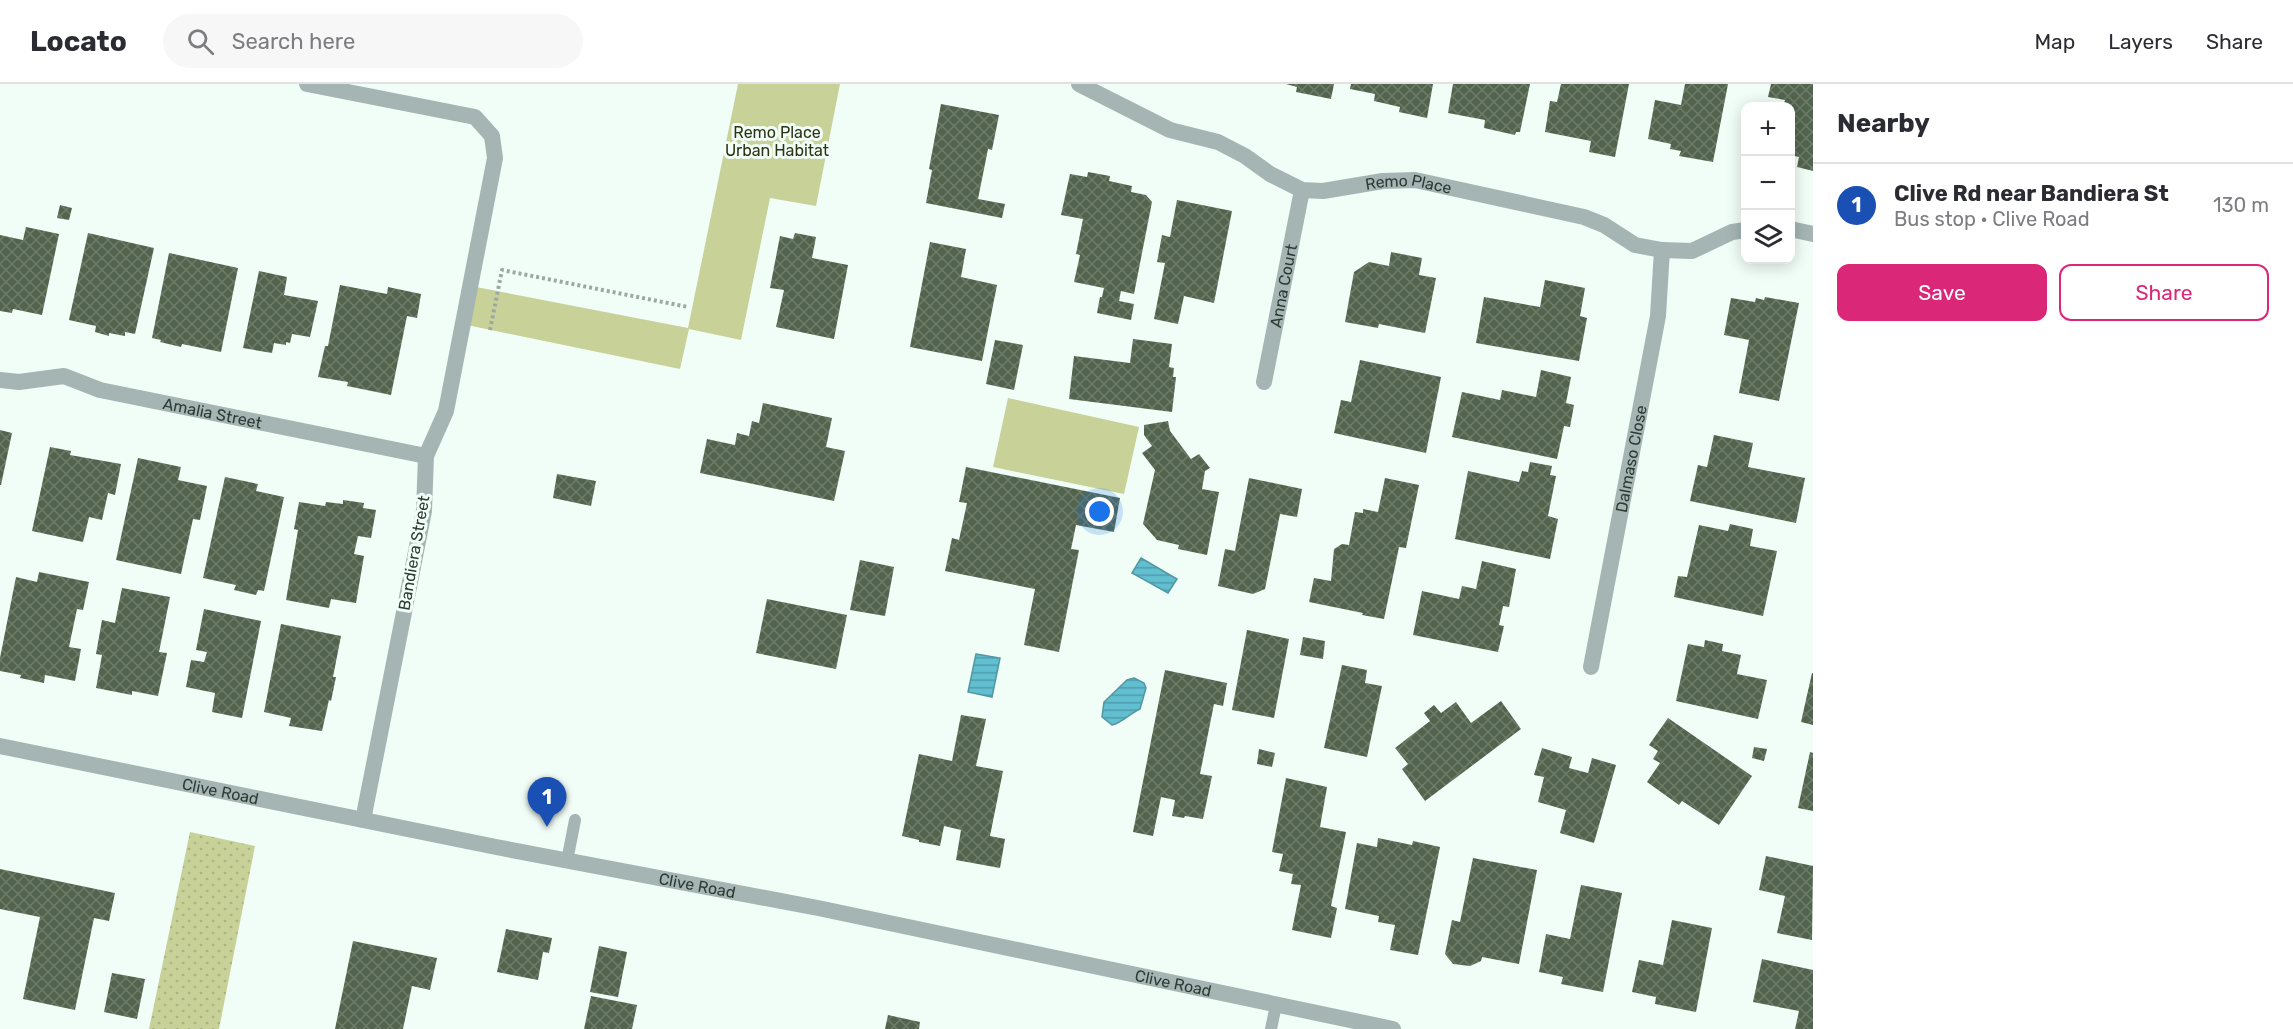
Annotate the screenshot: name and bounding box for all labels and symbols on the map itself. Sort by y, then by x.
park label: Remo Place Urban Habitat [725,123,829,160]
street label: Remo Place [1364,170,1454,197]
street label: Anna Court [1265,242,1301,329]
street label: Amalia Street [161,393,264,432]
street label: Dalmaso Close [1611,403,1650,514]
street label: Bandiera Street [395,494,433,612]
your location [1085,497,1114,526]
street label: Clive Road [180,774,261,808]
pin: 1 [528,778,566,827]
street label: Clive Road [657,869,737,902]
street label: Clive Road [1133,965,1213,1000]

